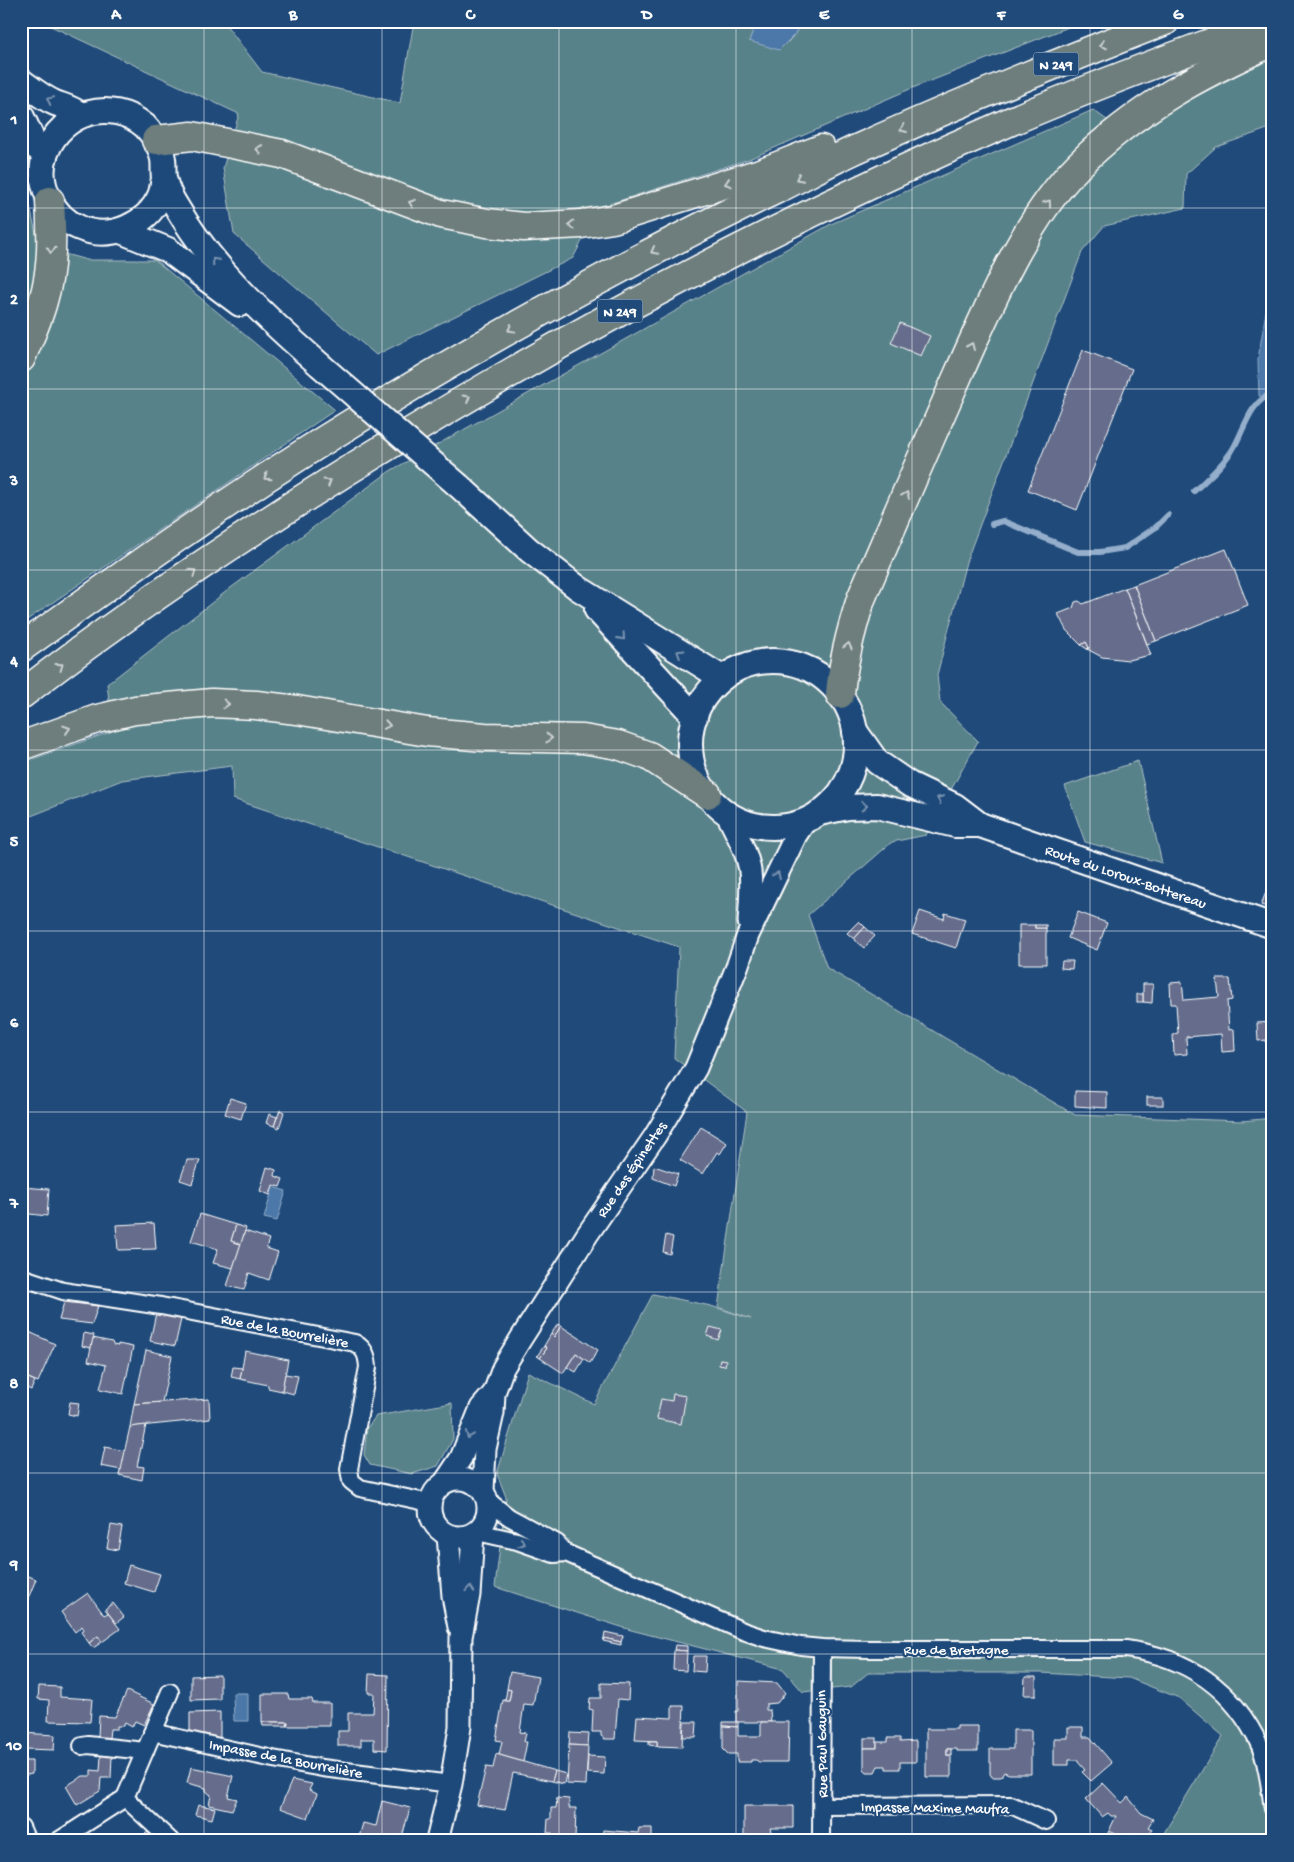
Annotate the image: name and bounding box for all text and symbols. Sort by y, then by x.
text: A [110,7,122,26]
text: B [288,7,298,26]
text: C [465,7,476,26]
text: D [640,7,653,26]
text: E [819,7,830,26]
text: F [996,7,1007,26]
text: G [1173,7,1184,26]
one-way arrow [1099,39,1108,49]
road number: N 249 [1034,52,1078,76]
one-way arrow [46,96,55,106]
text: 1 [10,112,17,131]
one-way arrow [899,122,908,133]
one-way arrow [254,145,263,155]
one-way arrow [795,172,804,182]
one-way arrow [724,177,732,187]
one-way arrow [408,199,417,209]
one-way arrow [1042,199,1051,209]
one-way arrow [567,219,575,230]
one-way arrow [650,245,659,255]
one-way arrow [46,246,57,254]
one-way arrow [212,258,221,267]
text: 2 [10,292,18,311]
road number: N 249 [598,300,642,322]
one-way arrow [508,323,517,333]
one-way arrow [965,342,976,351]
one-way arrow [462,394,471,404]
one-way arrow [264,471,273,480]
text: 3 [9,473,18,492]
one-way arrow [323,478,332,488]
one-way arrow [899,491,910,500]
one-way arrow [187,569,197,578]
one-way arrow [616,632,625,641]
one-way arrow [842,642,852,651]
one-way arrow [677,649,686,659]
text: 4 [9,654,18,673]
one-way arrow [54,663,64,672]
one-way arrow [223,698,231,709]
one-way arrow [383,720,392,730]
one-way arrow [62,724,71,734]
one-way arrow [545,733,553,744]
one-way arrow [936,794,945,805]
one-way arrow [861,801,869,812]
text: 5 [10,834,19,853]
street label: Route du Loroux-Bottereau [1042,842,1208,914]
one-way arrow [771,871,781,880]
text: 6 [10,1015,19,1034]
street label: Rue des Épinettes [594,1118,672,1222]
text: 7 [9,1196,19,1215]
street label: Rue de la Bourrelière [219,1311,350,1353]
text: 8 [10,1376,19,1395]
one-way arrow [465,1430,476,1439]
one-way arrow [517,1537,525,1547]
text: 9 [9,1557,18,1576]
one-way arrow [464,1584,475,1592]
street label: Rue de Bretagne [904,1642,1009,1660]
street label: Rue Paul Gauguin [813,1690,833,1798]
street label: Impasse de la Bourrelière [207,1736,364,1784]
text: 10 [5,1738,22,1757]
street label: Impasse Maxime Maufra [861,1799,1010,1819]

